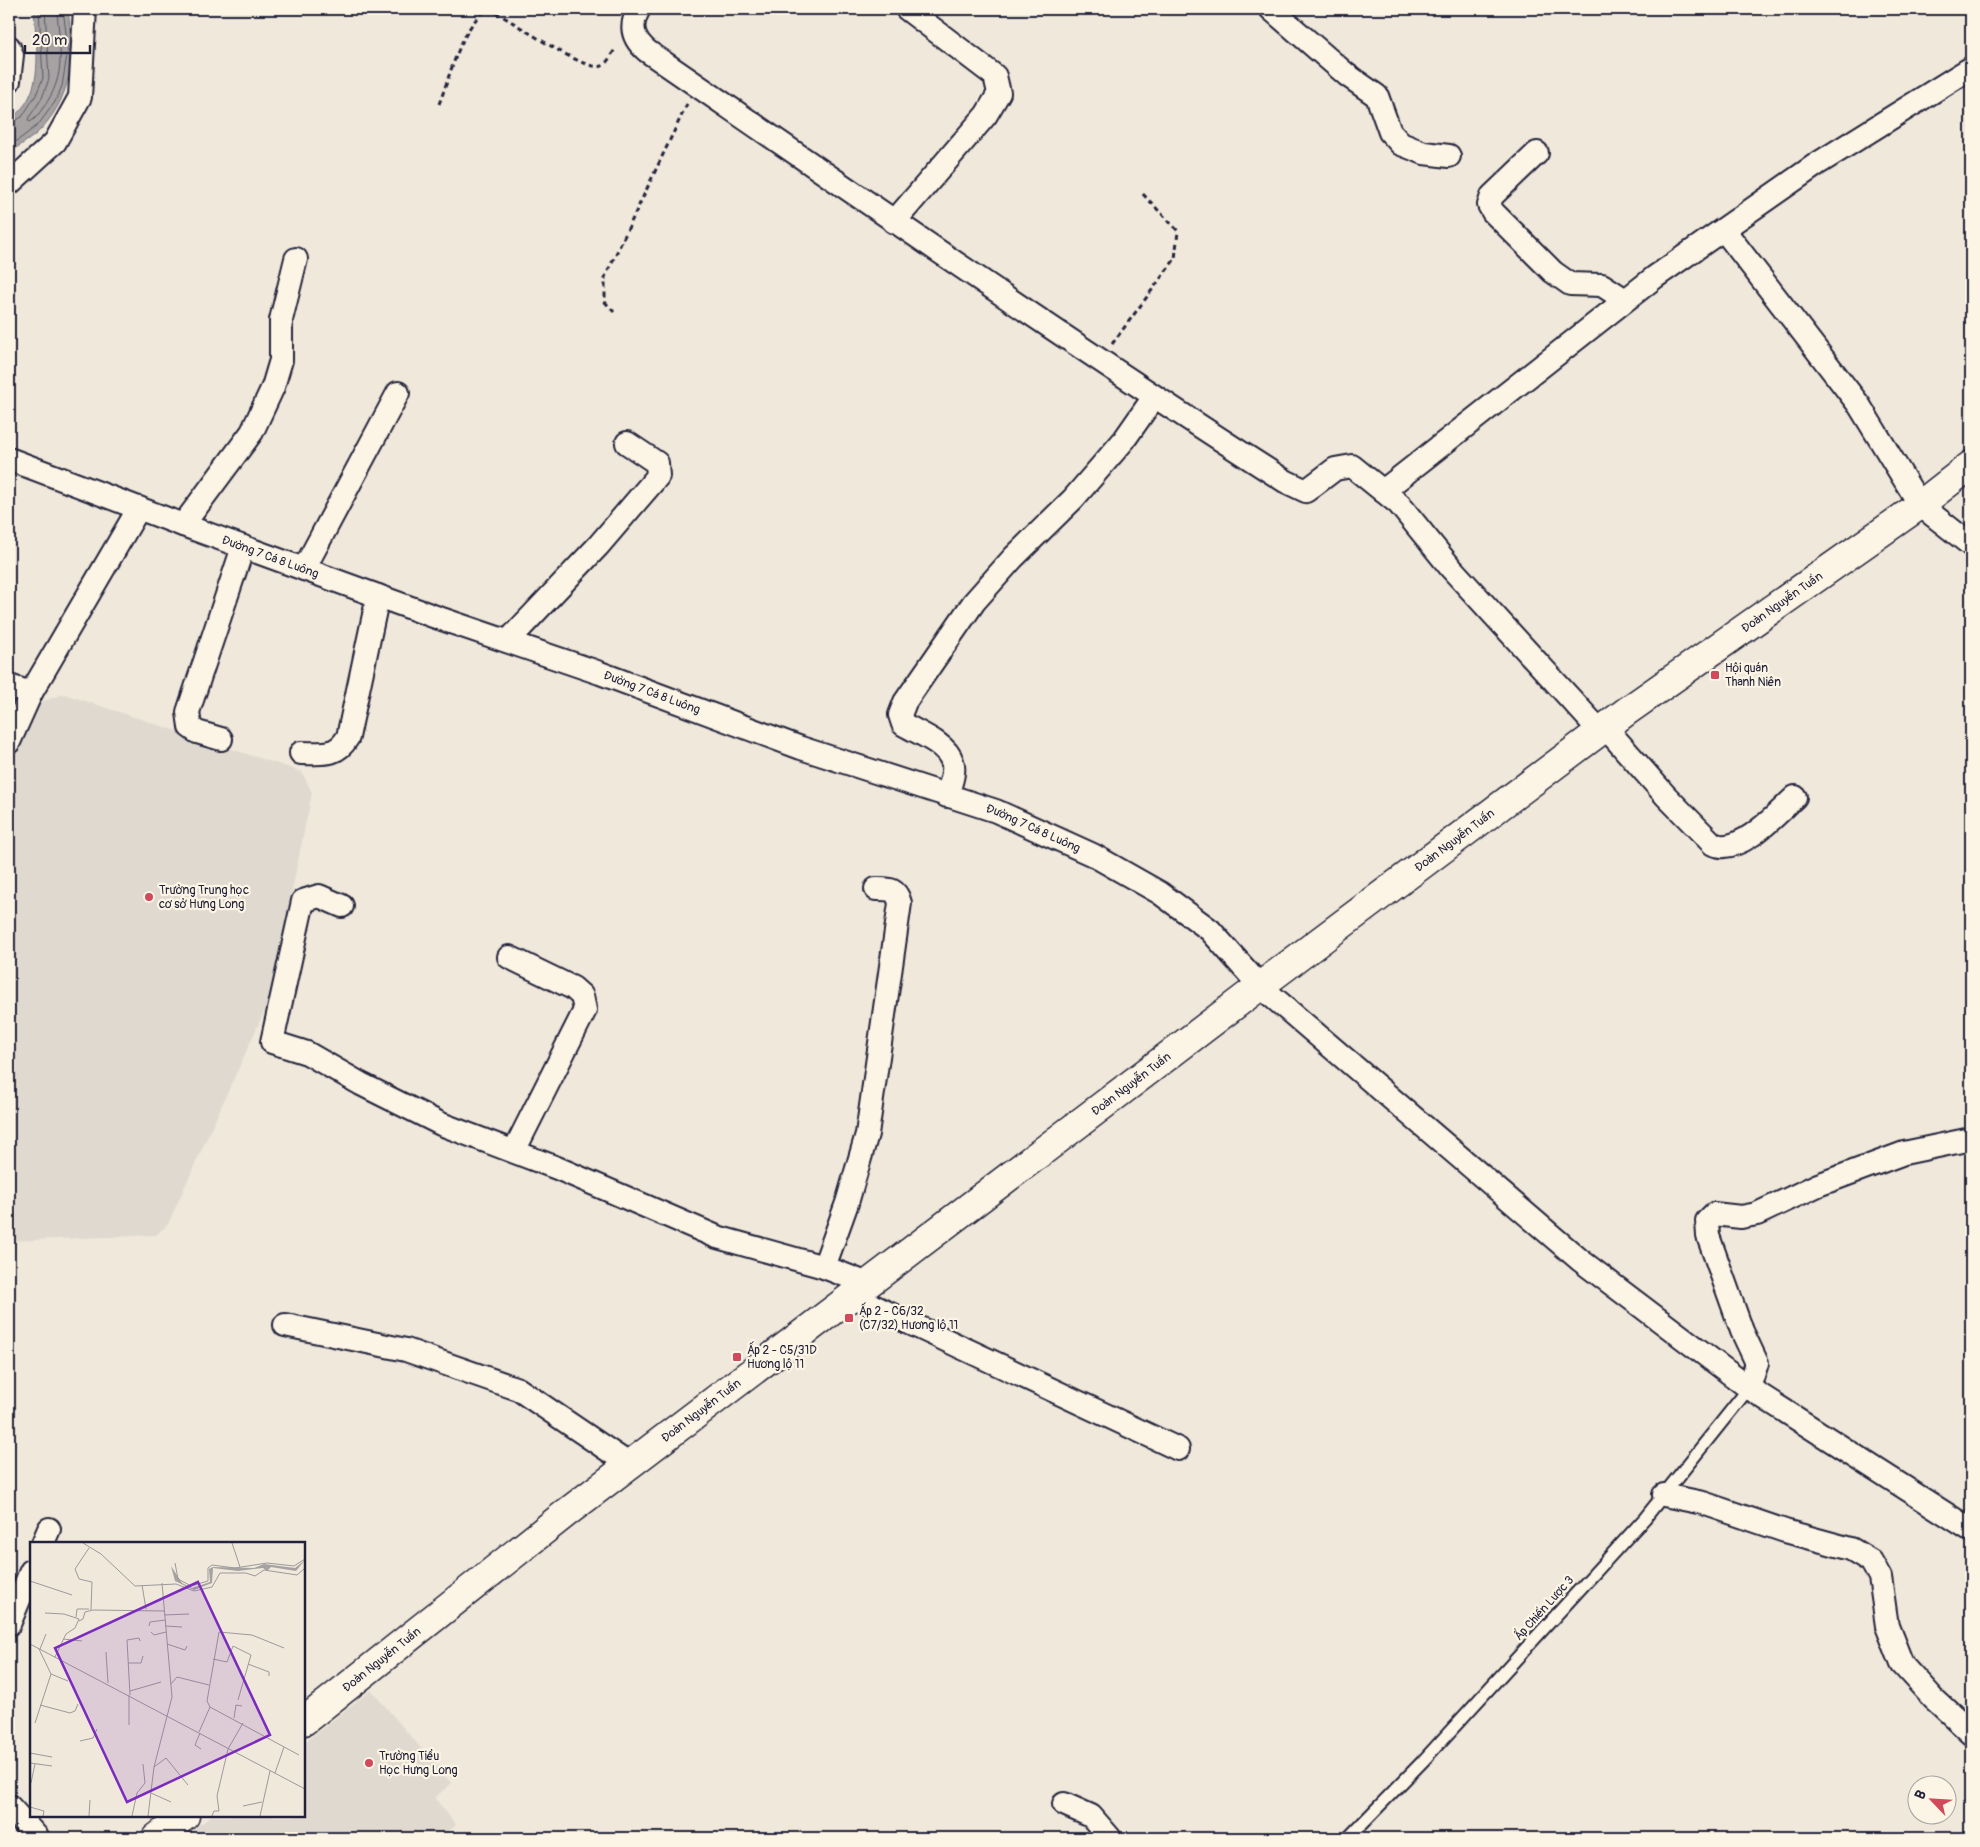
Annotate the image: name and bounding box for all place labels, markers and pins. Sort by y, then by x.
place label: Hội quán Thanh Niên [1725,661,1781,690]
marker: Hội quán Thanh Niên [1709,669,1721,681]
place label: Trường Trung học cơ sở Hưng Long [159,883,249,912]
marker: Trường Trung học cơ sở Hưng Long [143,891,155,903]
place label: Ấp 2 - C6/32 (C7/32) Hương lộ 11 [859,1302,958,1333]
marker: Ấp 2 - C6/32 (C7/32) Hương lộ 11 [843,1312,855,1324]
place label: Ấp 2 - C5/31D Hương lộ 11 [747,1341,817,1372]
marker: Ấp 2 - C5/31D Hương lộ 11 [731,1351,743,1363]
place label: Trường Tiểu Học Hưng Long [379,1749,458,1778]
marker: Trường Tiểu Học Hưng Long [363,1757,375,1769]

